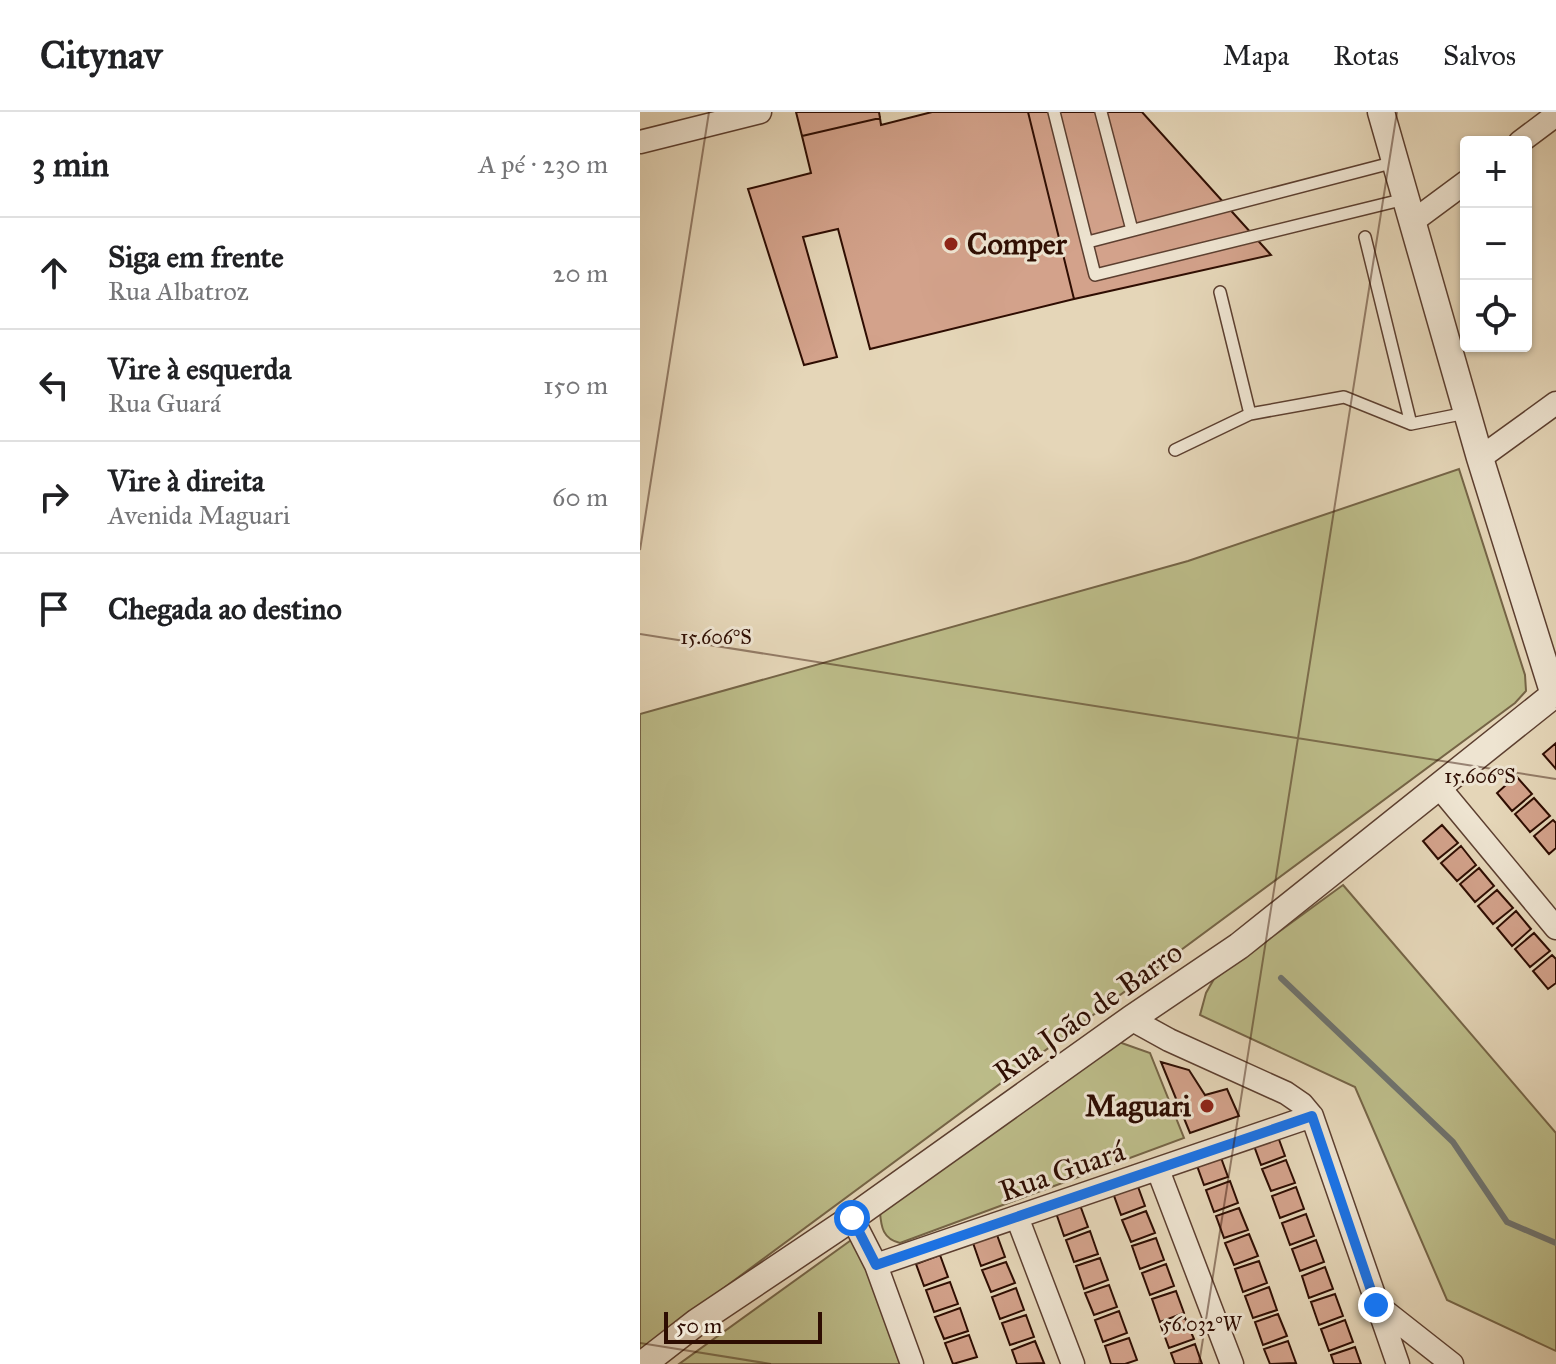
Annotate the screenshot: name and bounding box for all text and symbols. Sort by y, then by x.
text: Citynav [40,32,162,78]
text: Mapa [1223,38,1289,73]
text: Rotas [1333,38,1399,73]
text: Salvos [1443,38,1516,73]
map controls [1460,136,1532,352]
button: + [1460,136,1532,208]
text: 3 min [32,144,109,185]
text: A pé · 230 m [478,148,608,180]
button: − [1460,208,1532,280]
place label: Comper [967,226,1067,262]
marker: Comper [942,235,960,253]
text: Siga em frente [108,239,284,275]
icon: ahead [32,251,76,295]
text: 20 m [553,257,608,289]
text: Rua Albatroz [108,275,249,307]
button: locate [1460,280,1532,352]
text: Vire à esquerda [108,351,291,387]
icon: left [32,363,76,407]
text: 150 m [543,369,608,401]
text: Rua Guará [108,387,221,419]
text: Vire à direita [108,463,264,499]
icon: right [32,475,76,519]
text: 60 m [552,481,608,513]
text: Avenida Maguari [108,499,290,531]
icon: arrive [32,587,76,631]
text: Chegada ao destino [108,591,342,627]
text: 15.606°S [680,625,752,649]
text: 15.606°S [1444,764,1516,788]
street label: Rua João de Barro [987,934,1189,1090]
place label: Maguari [1085,1088,1192,1124]
marker: Maguari [1198,1097,1216,1115]
street label: Rua Guará [994,1133,1130,1209]
route start [834,1200,870,1236]
route end [1358,1287,1394,1323]
scale bar [664,1308,822,1344]
text: 50 m [676,1312,722,1339]
text: 56.032°W [1162,1312,1243,1336]

